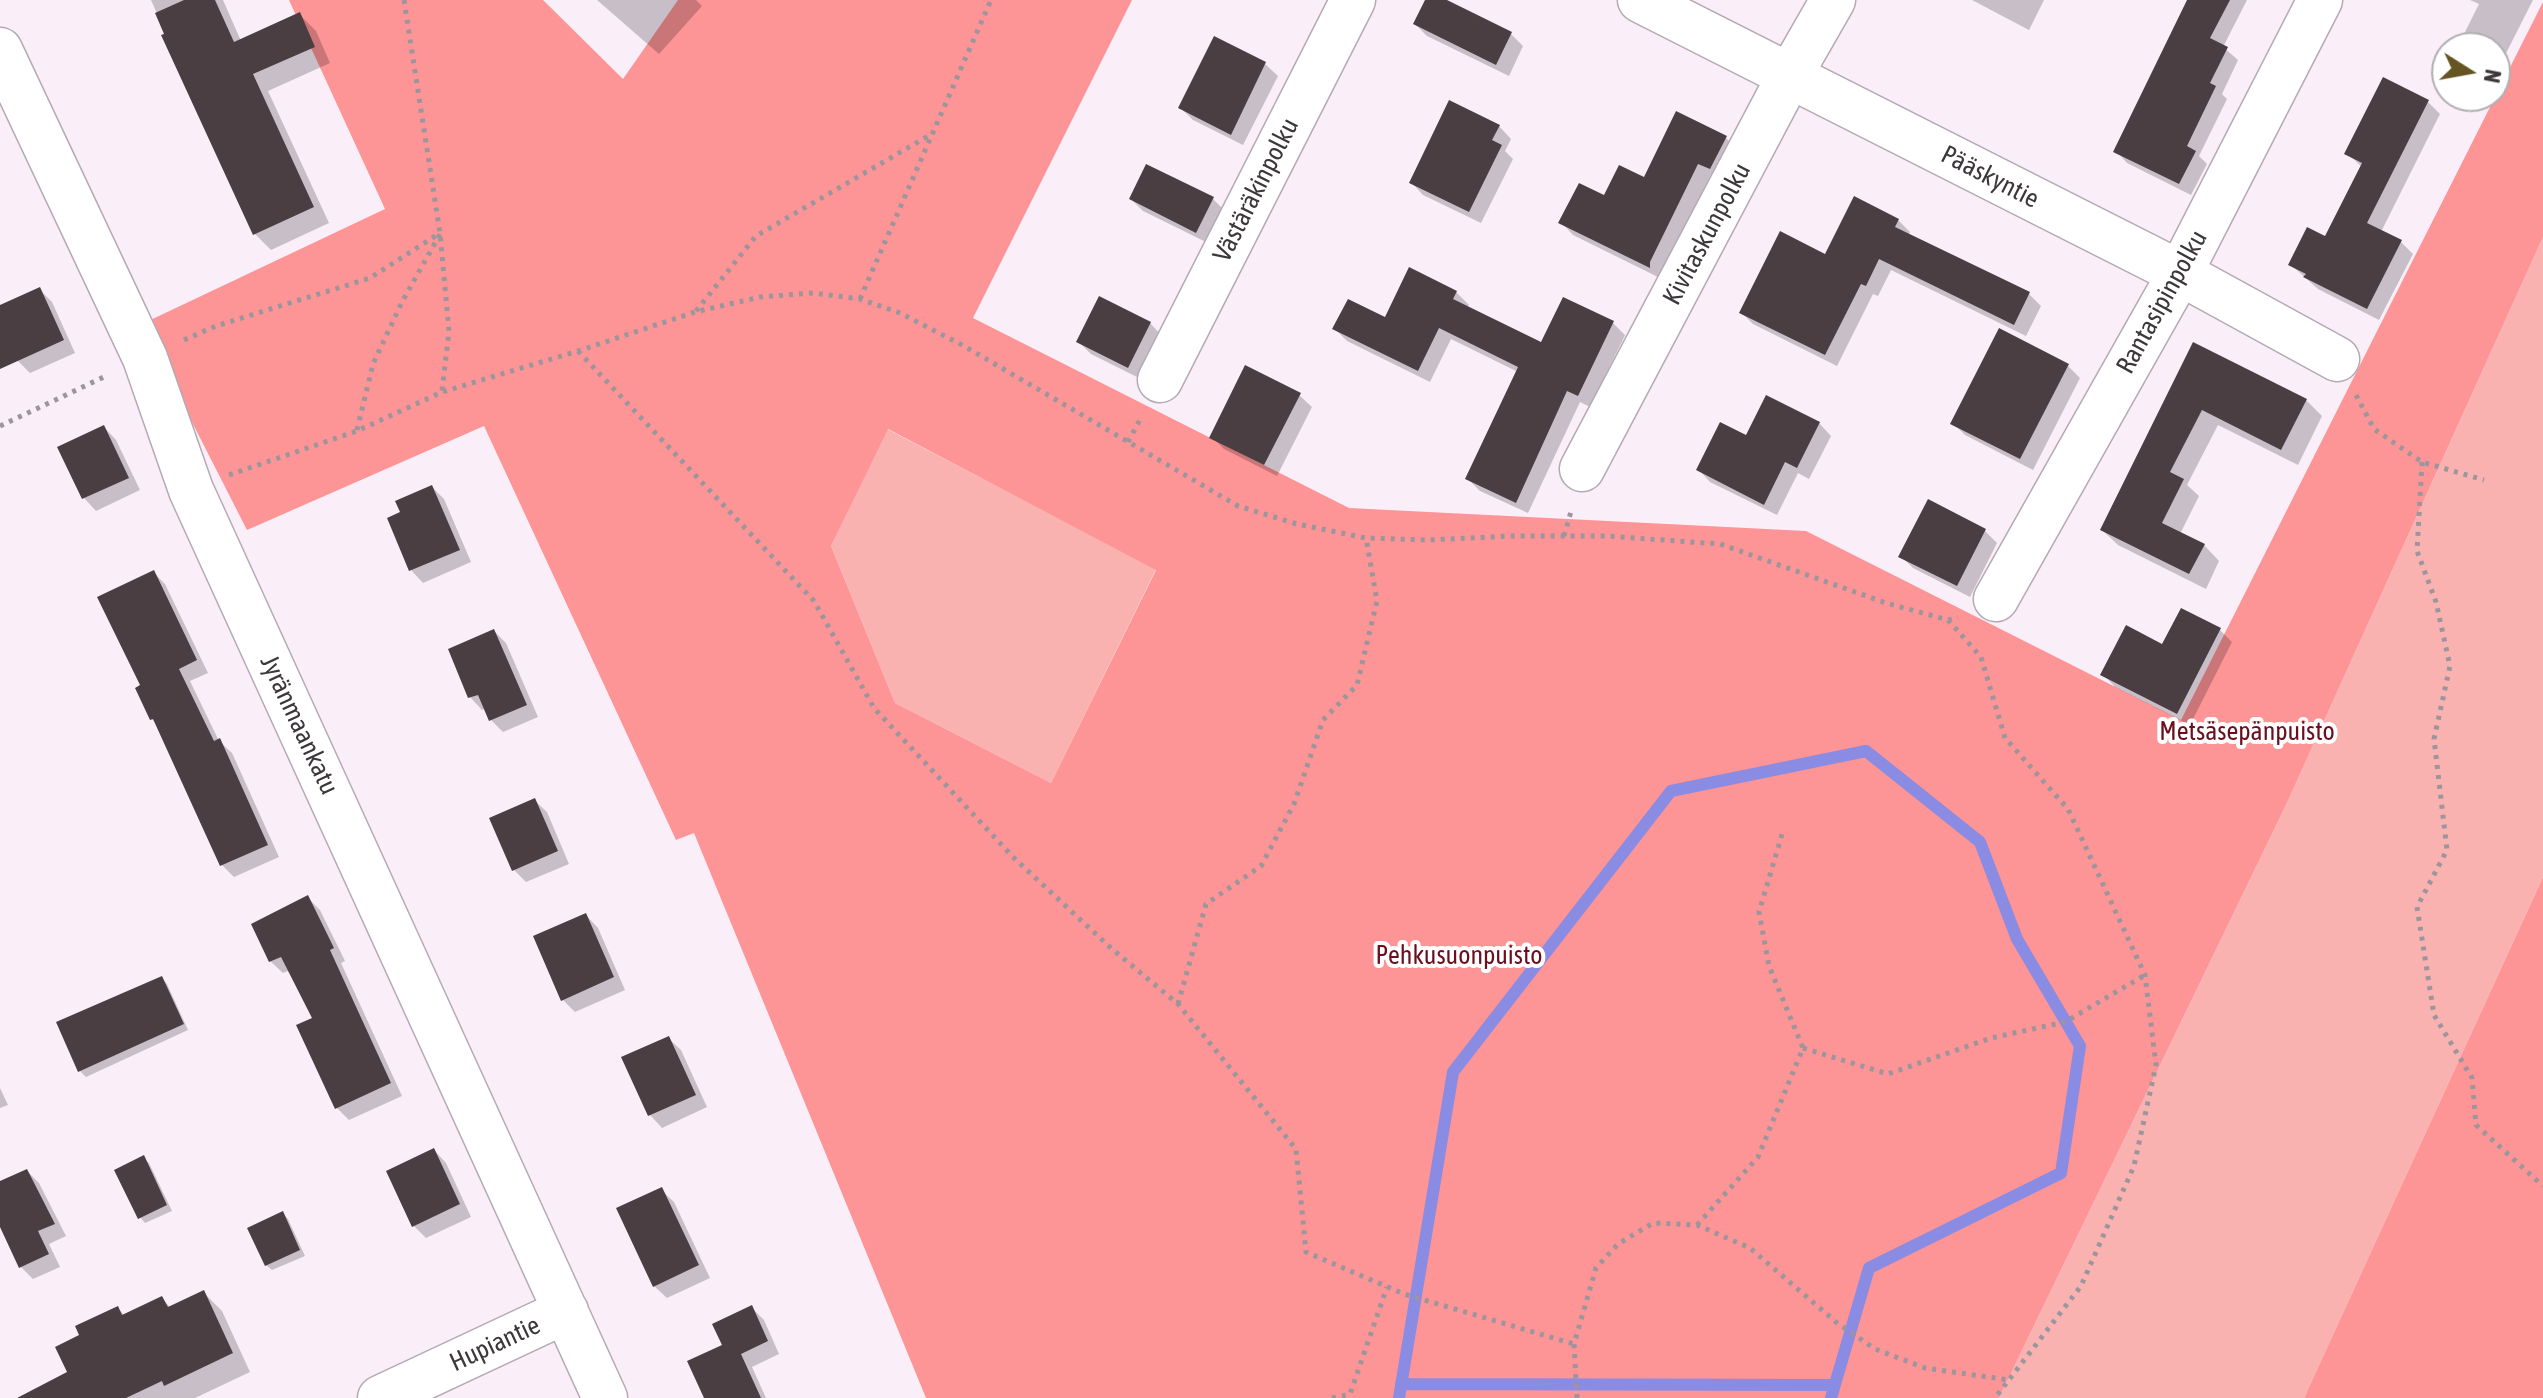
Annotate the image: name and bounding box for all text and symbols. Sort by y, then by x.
north arrow [2431,32,2511,112]
text: N [2479,67,2507,85]
street label: Västäräkinpolku [1207,113,1305,267]
street label: Pääskyntie [1936,139,2044,215]
street label: Kivitaskunpolku [1657,158,1757,310]
street label: Rantasipinpolku [2110,225,2214,379]
street label: Jyränmaankatu [253,650,345,800]
park label: Metsäsepänpuisto [2159,716,2335,748]
park label: Pehkusuonpuisto [1376,940,1542,972]
street label: Hupiantie [445,1310,545,1378]

